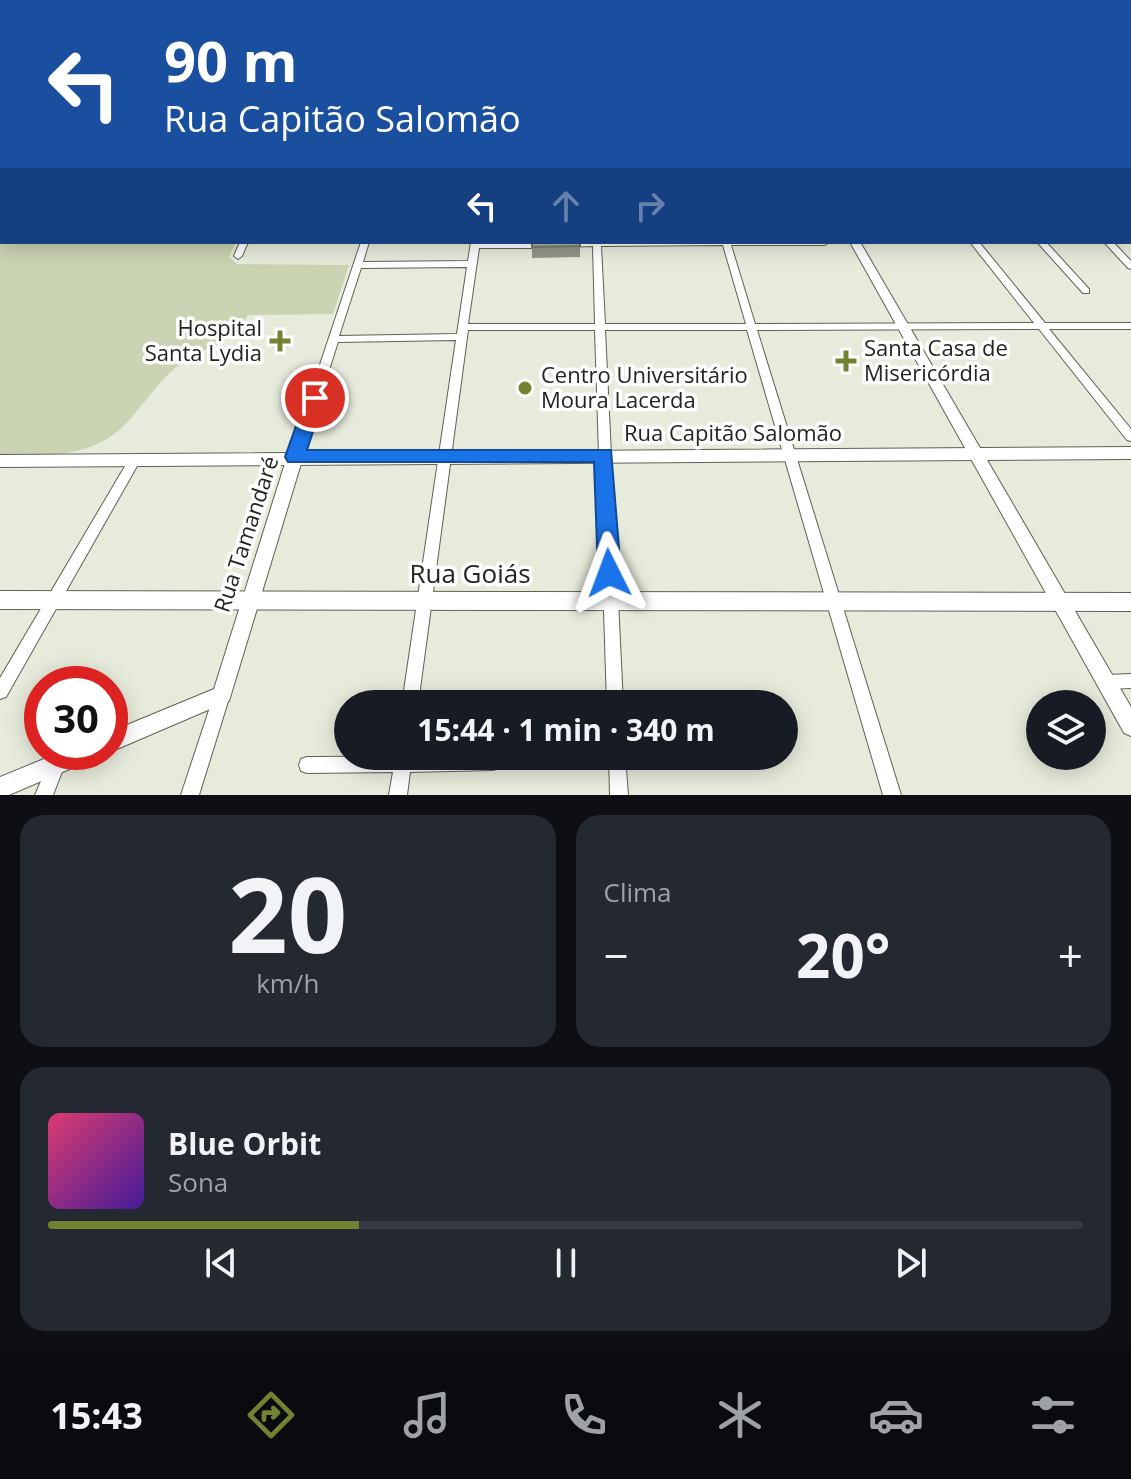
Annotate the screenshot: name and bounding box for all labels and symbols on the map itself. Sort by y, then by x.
place label: Hospital Santa Lydia [145,312,262,367]
marker: Hospital Santa Lydia [269,330,291,352]
place label: Santa Casa de Misericórdia [864,332,1008,387]
marker: Santa Casa de Misericórdia [835,350,857,372]
place label: Centro Universitário Moura Lacerda [541,359,748,414]
pin [281,364,349,432]
marker: Centro Universitário Moura Lacerda [516,379,534,397]
street label: Rua Capitão Salomão [624,417,842,447]
street label: Rua Tamandaré [206,452,284,616]
position arrow [567,531,651,615]
street label: Rua Goiás [409,555,531,591]
speed limit sign: 30 [24,666,128,770]

